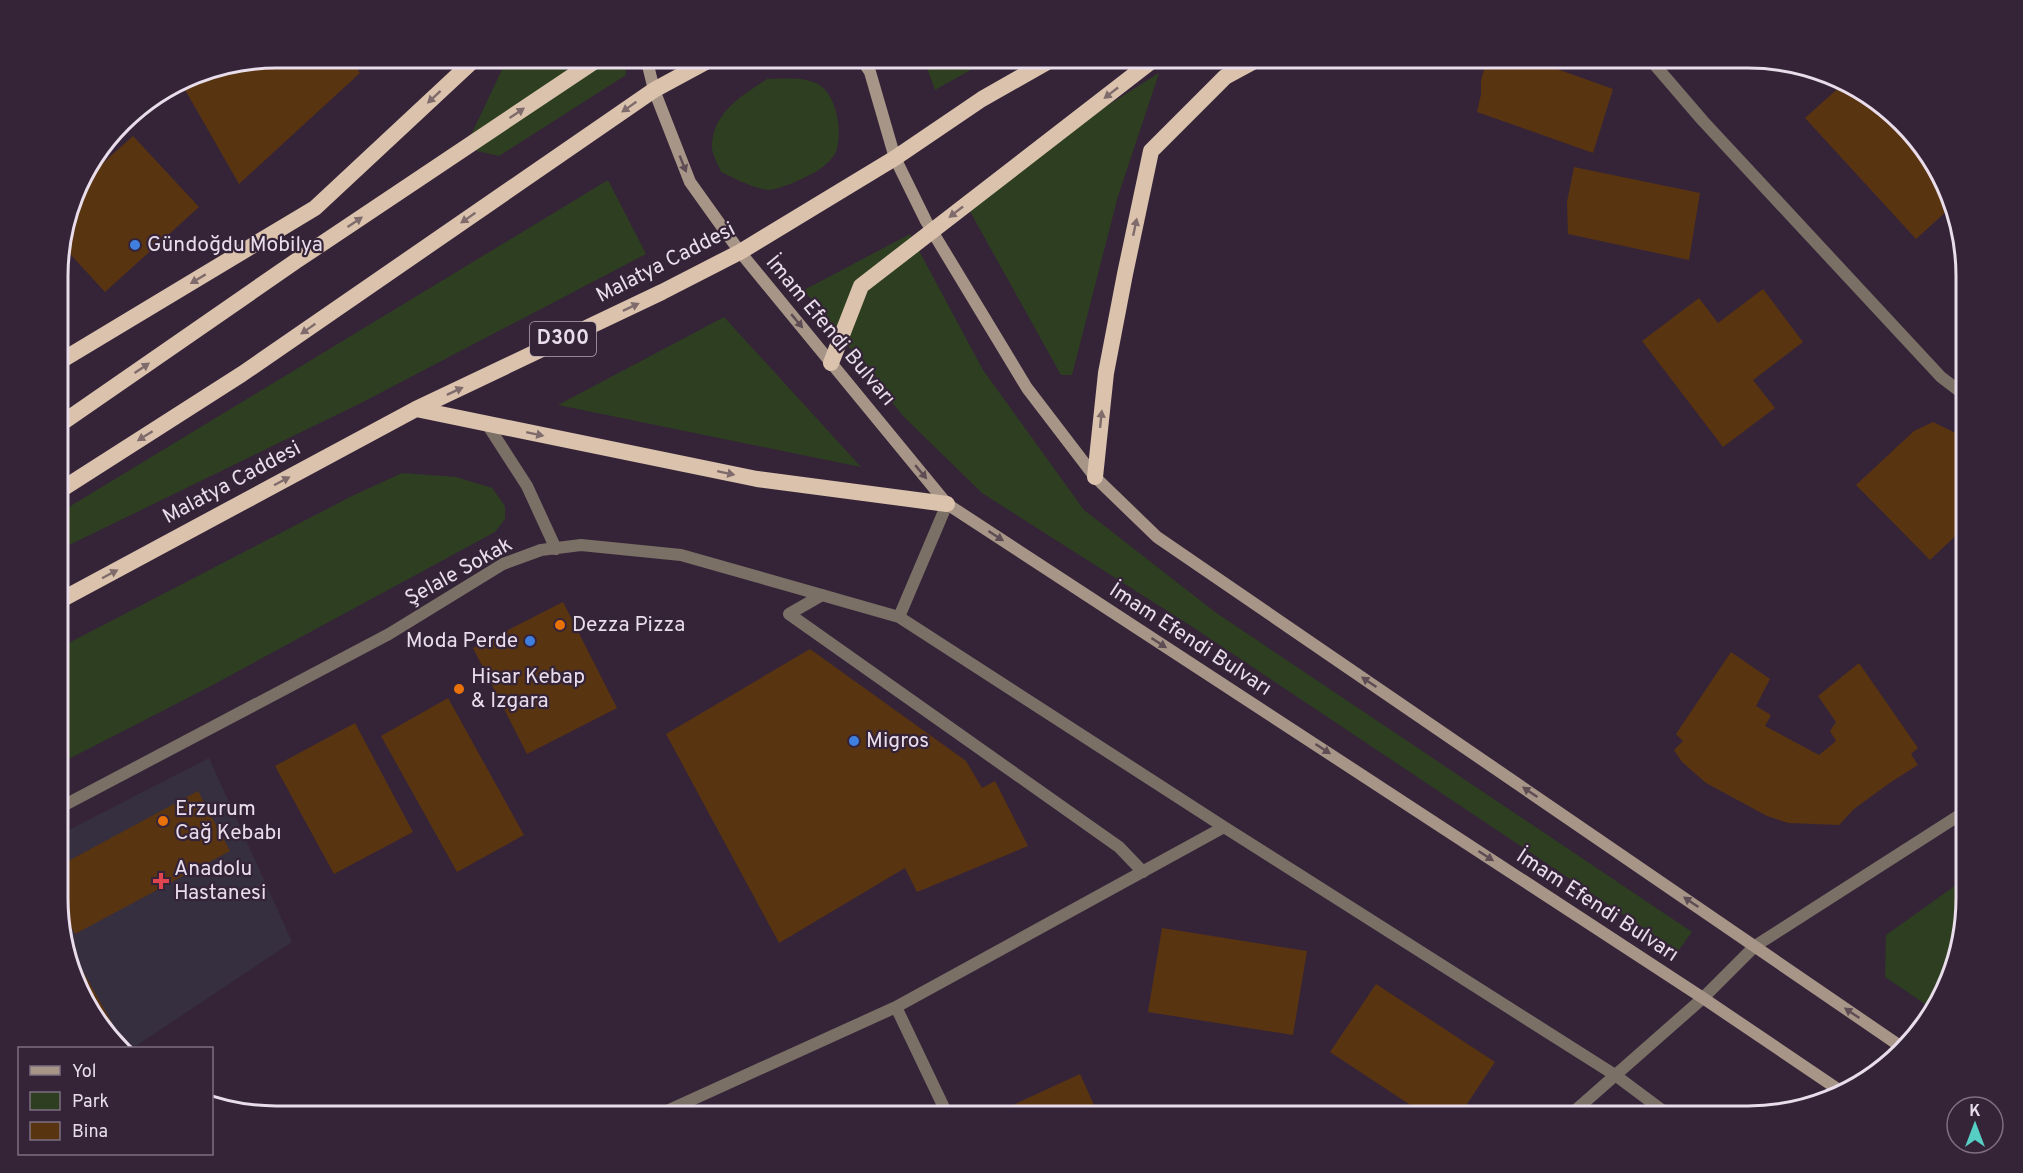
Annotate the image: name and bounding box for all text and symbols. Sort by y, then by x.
one-way arrow [1103,86,1118,98]
one-way arrow [427,90,442,104]
one-way arrow [621,101,637,113]
one-way arrow [508,108,525,119]
one-way arrow [678,155,688,173]
one-way arrow [948,205,964,218]
one-way arrow [461,212,477,224]
one-way arrow [346,216,362,228]
street label: Malatya Caddesi [592,216,740,310]
one-way arrow [1131,217,1140,236]
place label: Gündoğdu Mobilya [147,232,323,259]
marker: Gündoğdu Mobilya [128,238,142,252]
street label: İmam Efendi Bulvarı [759,250,901,412]
one-way arrow [190,273,206,284]
one-way arrow [622,302,639,311]
one-way arrow [790,313,803,329]
road number: D300 [530,322,596,356]
one-way arrow [300,323,316,335]
one-way arrow [133,362,149,374]
one-way arrow [446,386,463,395]
one-way arrow [1096,409,1106,428]
one-way arrow [526,430,545,439]
one-way arrow [137,431,153,442]
street label: Malatya Caddesi [158,435,306,531]
one-way arrow [914,464,926,479]
one-way arrow [717,469,736,478]
one-way arrow [274,476,291,486]
one-way arrow [988,530,1004,542]
street label: Şelale Sokak [401,531,517,613]
one-way arrow [102,569,119,579]
street label: İmam Efendi Bulvarı [1104,577,1276,703]
place label: Dezza Pizza [572,612,685,639]
marker: Dezza Pizza [553,618,567,632]
place label: Moda Perde [406,628,518,655]
marker: Moda Perde [523,634,537,648]
one-way arrow [1151,637,1168,648]
place label: Hisar Kebap & Izgara [471,664,585,715]
one-way arrow [1362,676,1378,688]
marker: Hisar Kebap & Izgara [452,682,466,696]
place label: Migros [866,728,929,755]
marker: Migros [847,734,861,748]
one-way arrow [1314,744,1331,755]
one-way arrow [1523,786,1539,798]
place label: Erzurum Cağ Kebabı [175,796,282,847]
marker: Erzurum Cağ Kebabı [156,814,170,828]
street label: İmam Efendi Bulvarı [1511,843,1683,969]
one-way arrow [1478,850,1494,861]
place label: Anadolu Hastanesi [174,856,266,907]
marker: Anadolu Hastanesi [152,872,170,890]
one-way arrow [1684,896,1700,908]
one-way arrow [1845,1007,1861,1019]
legend [18,1047,213,1155]
text: Yol [72,1061,97,1084]
text: Park [72,1091,109,1114]
north arrow [1945,1095,2005,1155]
text: K [1969,1102,1981,1122]
text: Bina [72,1121,108,1144]

